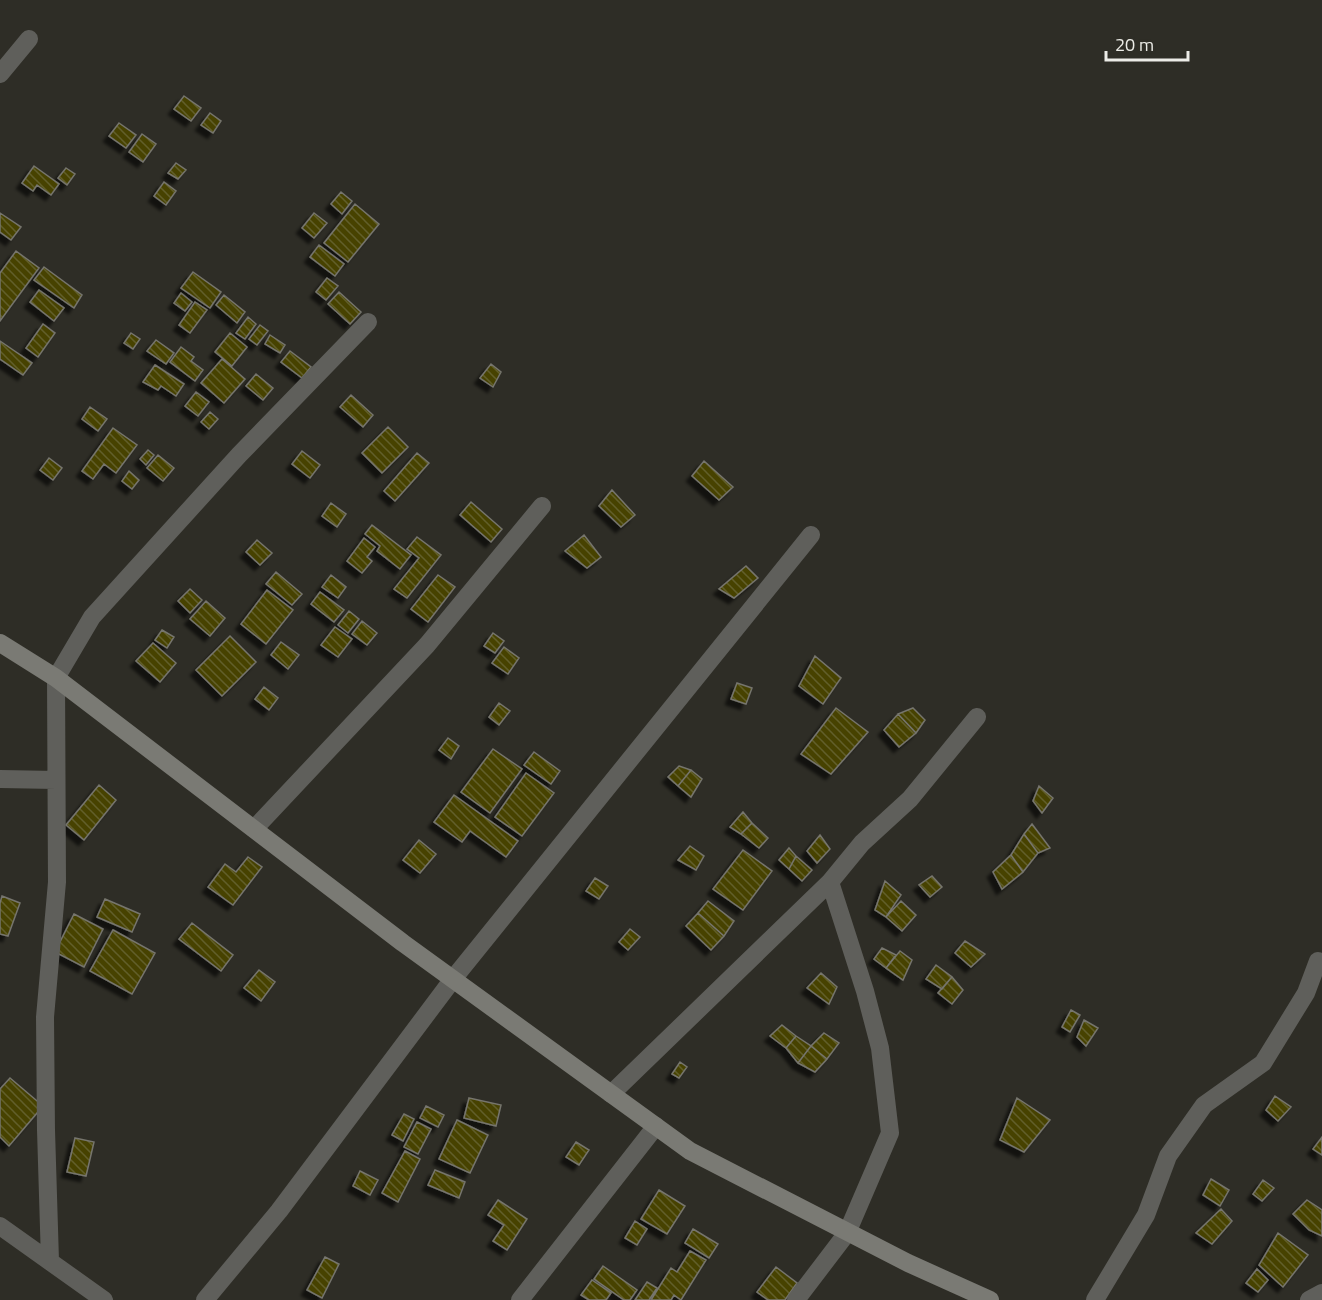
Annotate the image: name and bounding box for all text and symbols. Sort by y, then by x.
scale bar [1106,24,1188,62]
text: 20 m [1115,31,1154,58]

